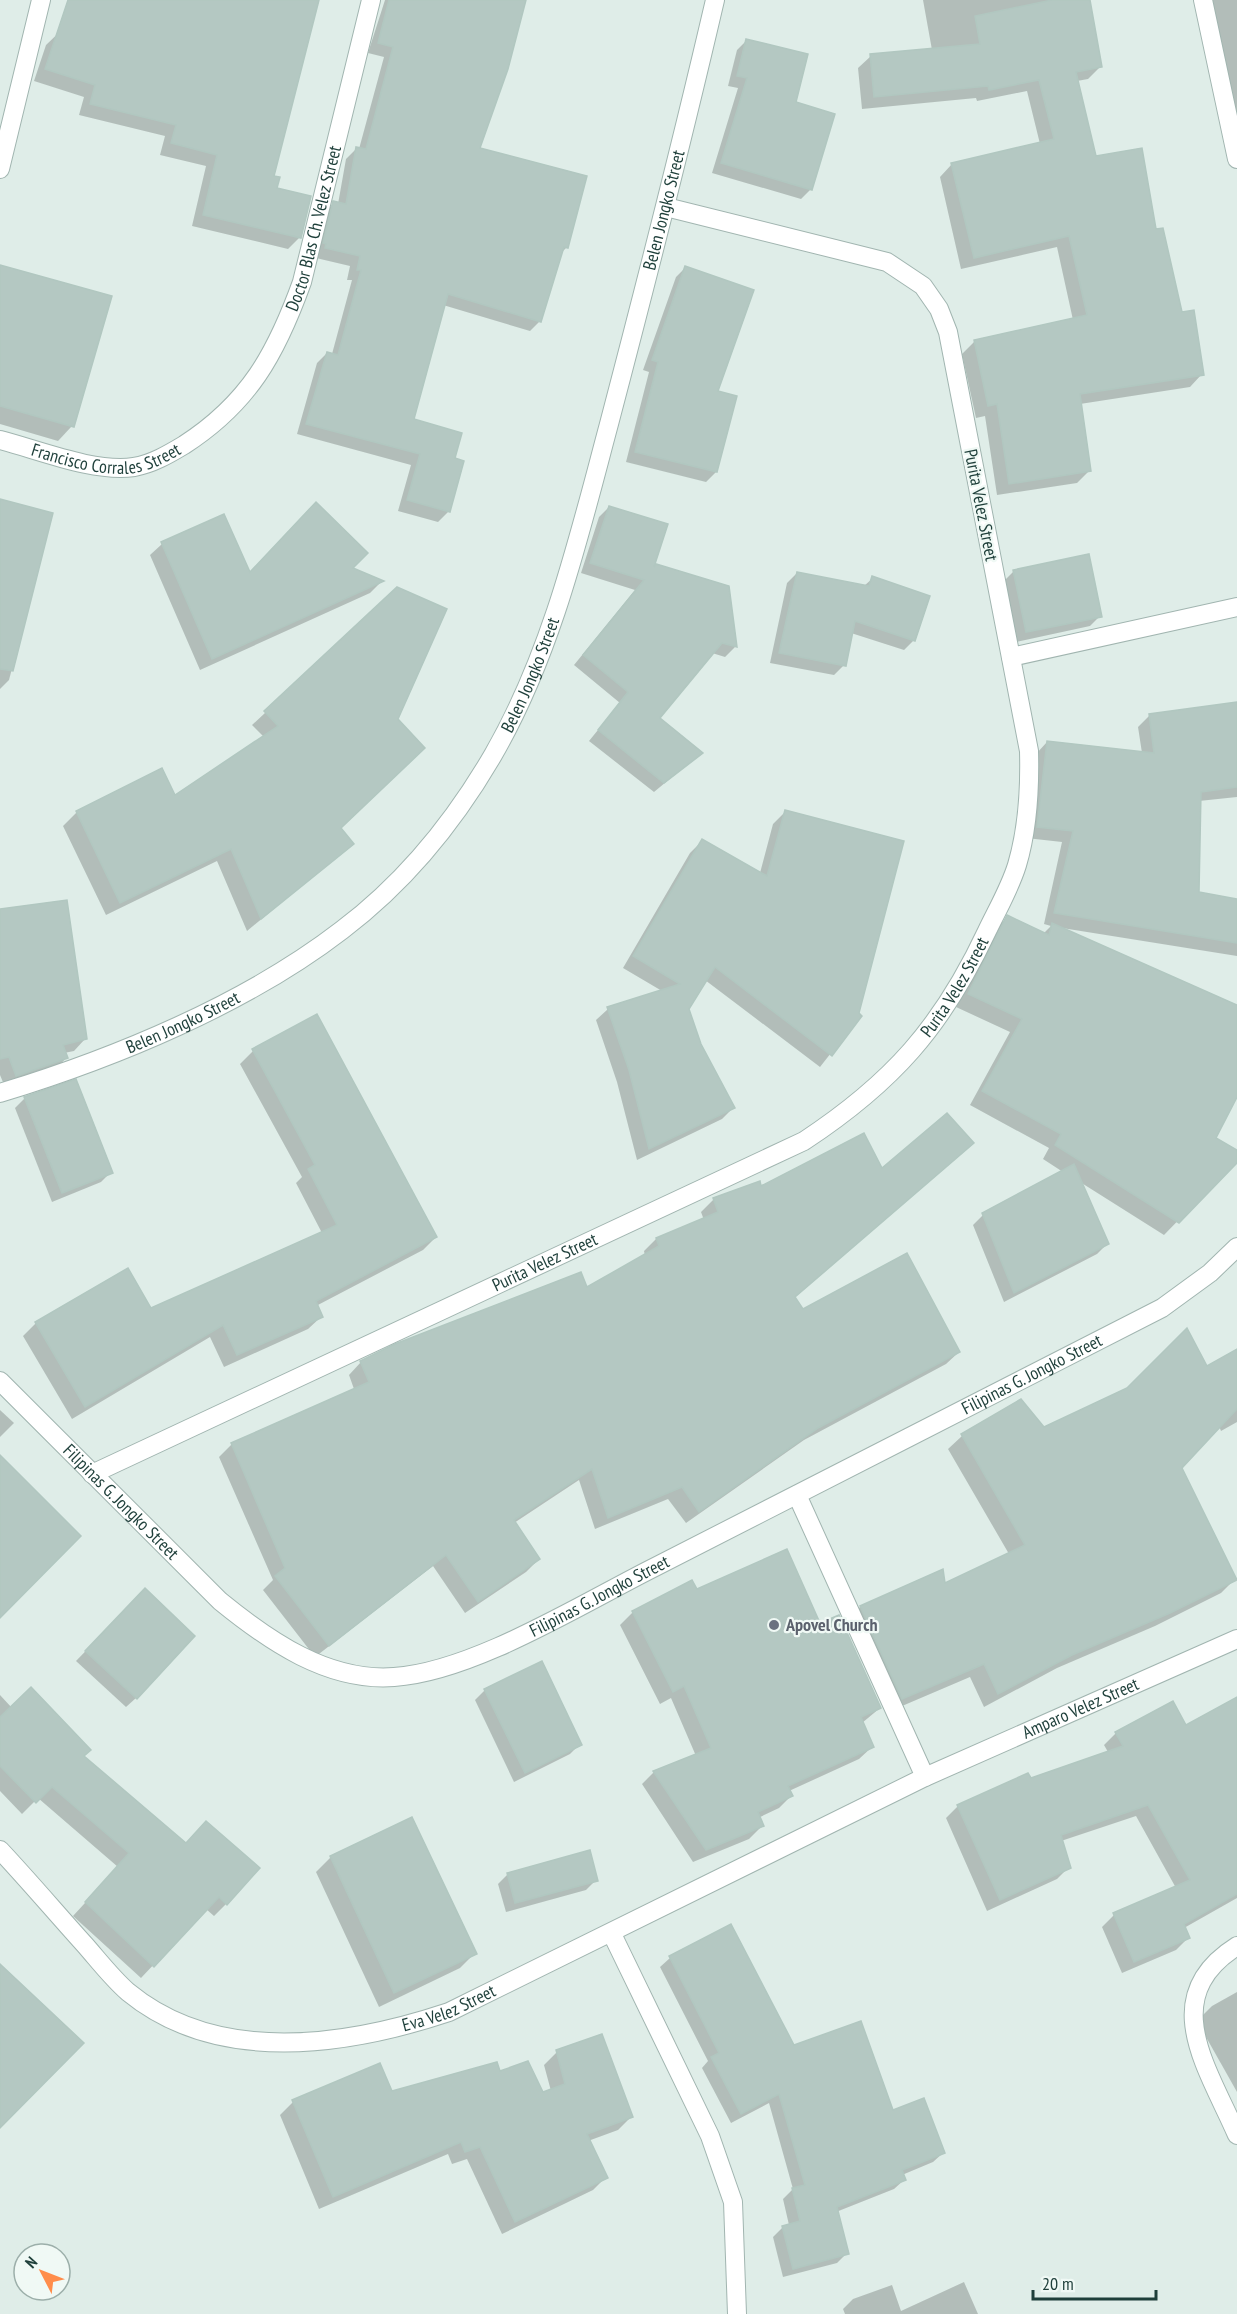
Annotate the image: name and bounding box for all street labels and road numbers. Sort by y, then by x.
street label: Doctor Blas Ch. Velez Street [280,143,346,314]
street label: Belen Jongko Street [637,148,690,272]
street label: Francisco Corrales Street [29,438,185,479]
street label: Purita Velez Street [959,447,1004,563]
street label: Belen Jongko Street [495,614,564,736]
street label: Purita Velez Street [915,933,993,1042]
street label: Belen Jongko Street [122,986,243,1058]
street label: Purita Velez Street [488,1227,601,1296]
street label: Filipinas G. Jongko Street [958,1329,1106,1419]
street label: Filipinas G. Jongko Street [59,1439,184,1564]
street label: Filipinas G. Jongko Street [526,1550,673,1642]
street label: Amparo Velez Street [1019,1672,1142,1744]
street label: Eva Velez Street [399,1979,499,2036]

